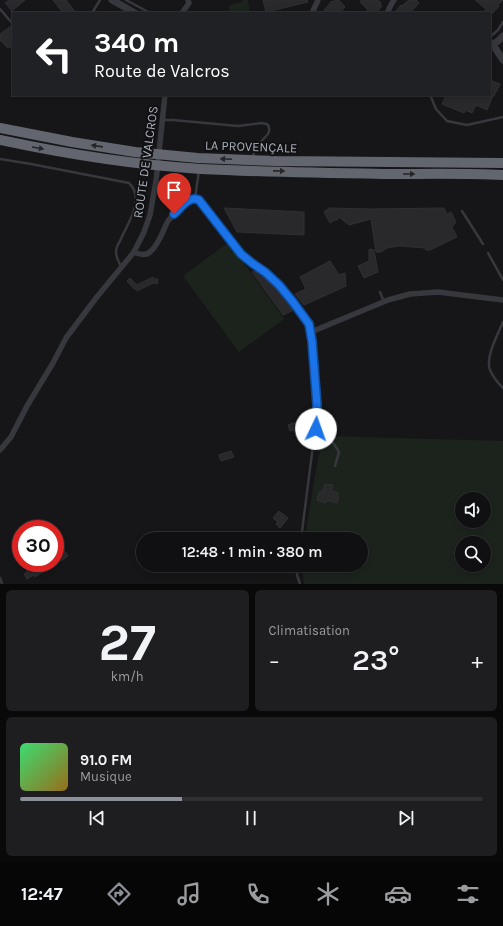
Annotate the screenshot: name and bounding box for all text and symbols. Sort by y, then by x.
text: 340 m [94,26,179,59]
icon: left [28,28,80,80]
text: Route de Valcros [94,60,230,82]
street label: ROUTE DE VALCROS [130,105,161,219]
street label: LA PROVENÇALE [205,137,297,156]
one-way arrow [91,143,103,149]
one-way arrow [32,145,44,151]
one-way arrow [219,156,232,162]
one-way arrow [273,168,285,175]
one-way arrow [403,171,416,177]
pin [157,173,191,214]
icon: arrive [163,179,185,201]
position arrow [295,408,337,450]
map controls [455,492,491,572]
button: sound [455,492,491,528]
speed limit sign: 30 [12,520,64,572]
button: search [455,536,491,572]
text: 12:48 · 1 min · 380 m [182,543,322,561]
text: 27 [99,612,156,673]
text: Climatisation [269,623,350,638]
text: 23° [352,642,400,678]
text: − [269,648,280,674]
text: + [471,648,483,674]
text: km/h [111,669,144,684]
text: 91.0 FM [80,751,132,769]
text: Musique [80,769,132,784]
icon: previous [86,807,108,829]
icon: pause [240,807,262,829]
icon: next [395,807,417,829]
icon: directions [105,880,133,908]
icon: music [175,880,203,908]
icon: phone [244,880,272,908]
icon: climate [314,880,342,908]
icon: car [384,880,412,908]
icon: filters [454,880,482,908]
text: 12:47 [21,883,63,905]

